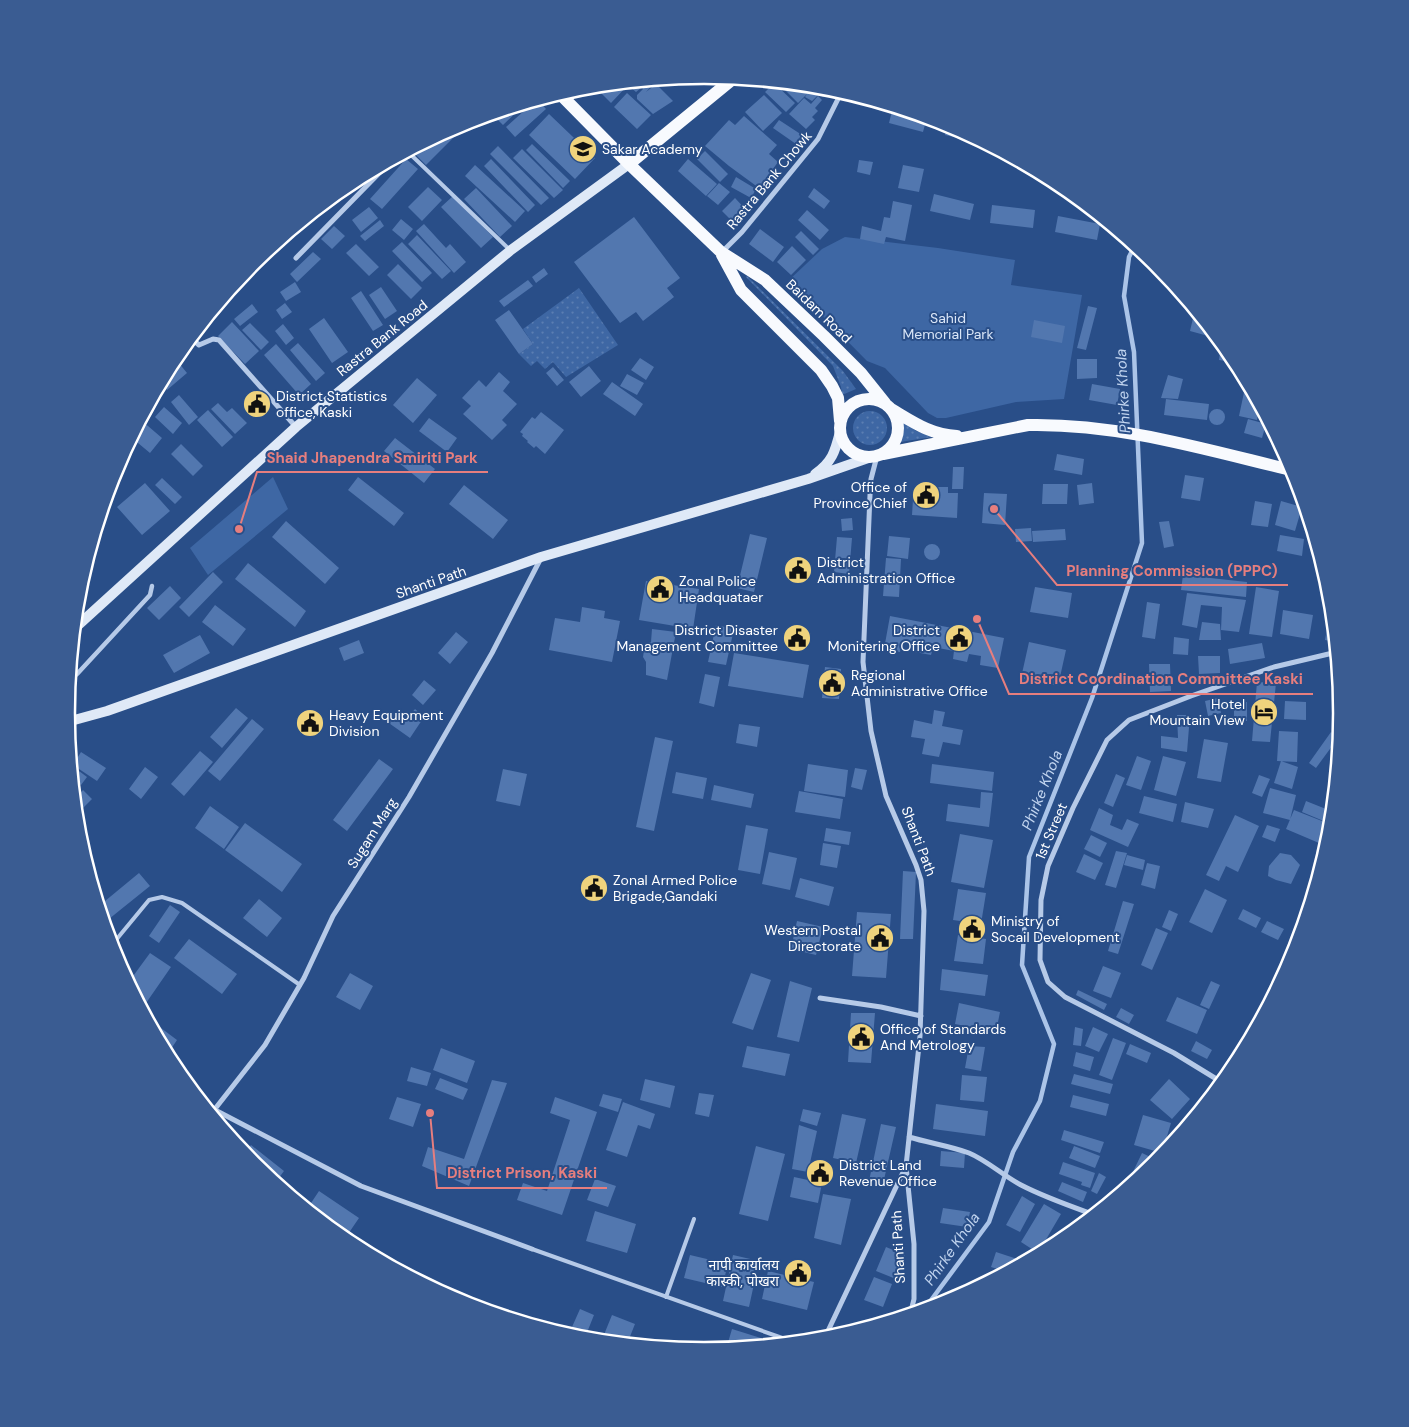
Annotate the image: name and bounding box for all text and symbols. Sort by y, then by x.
street label: Rastra Bank Chowk [723,127,815,233]
school or university icon: Sakar Academy [568,134,598,164]
place label: Sakar Academy [602,140,703,158]
street label: Baidam Road [782,275,856,347]
street label: Rastra Bank Road [333,296,431,380]
park label: Sahid Memorial Park [902,309,994,343]
water label: Phirke Khola [1111,348,1135,434]
place label: District Statistics office, Kaski [276,387,387,421]
public building icon: District Statistics office, Kaski [242,389,272,419]
callout: Shaid Jhapendra Smiriti Park [257,442,488,472]
text: Shaid Jhapendra Smiriti Park [266,448,478,468]
place label: Office of Province Chief [813,478,907,512]
public building icon: Office of Province Chief [911,480,941,510]
place label: District Administration Office [817,553,955,587]
public building icon: District Administration Office [783,555,813,585]
callout: Planning Commission (PPPC) [1057,555,1288,585]
text: Planning Commission (PPPC) [1066,561,1278,581]
street label: Shanti Path [393,562,469,602]
place label: Zonal Police Headquataer [679,572,763,606]
public building icon: Zonal Police Headquataer [645,574,675,604]
place label: District Disaster Management Committee [616,621,778,655]
place label: District Monitering Office [828,621,940,655]
public building icon: District Disaster Management Committee [782,623,812,653]
public building icon: District Monitering Office [944,623,974,653]
callout: District Coordination Committee Kaski [1009,664,1313,694]
place label: Regional Administrative Office [851,666,988,700]
public building icon: Regional Administrative Office [817,668,847,698]
text: District Coordination Committee Kaski [1019,669,1303,689]
place label: Hotel Mountain View [1150,695,1245,729]
hotel icon: Hotel Mountain View [1249,697,1279,727]
place label: Heavy Equipment Division [329,706,444,740]
public building icon: Heavy Equipment Division [295,708,325,738]
water label: Phirke Khola [1017,747,1067,833]
street label: Sugam Marg [343,794,401,872]
street label: 1st Street [1031,800,1071,862]
street label: Shanti Path [897,804,941,878]
place label: Zonal Armed Police Brigade,Gandaki [613,871,737,905]
public building icon: Zonal Armed Police Brigade,Gandaki [579,873,609,903]
place label: Ministry of Socail Development [991,912,1120,946]
public building icon: Ministry of Socail Development [957,914,987,944]
place label: Western Postal Directorate [764,921,861,955]
public building icon: Western Postal Directorate [865,923,895,953]
place label: Office of Standards And Metrology [880,1020,1006,1054]
public building icon: Office of Standards And Metrology [846,1022,876,1052]
place label: District Land Revenue Office [839,1156,937,1190]
callout: District Prison, Kaski [437,1158,607,1188]
public building icon: District Land Revenue Office [805,1158,835,1188]
text: District Prison, Kaski [447,1163,597,1183]
water label: Phirke Khola [920,1209,984,1289]
street label: Shanti Path [887,1210,909,1284]
place label: नापी कार्यालय कास्की, पोखरा [706,1256,780,1290]
public building icon: नापी कार्यालय कास्की, पोखरा [783,1258,813,1288]

